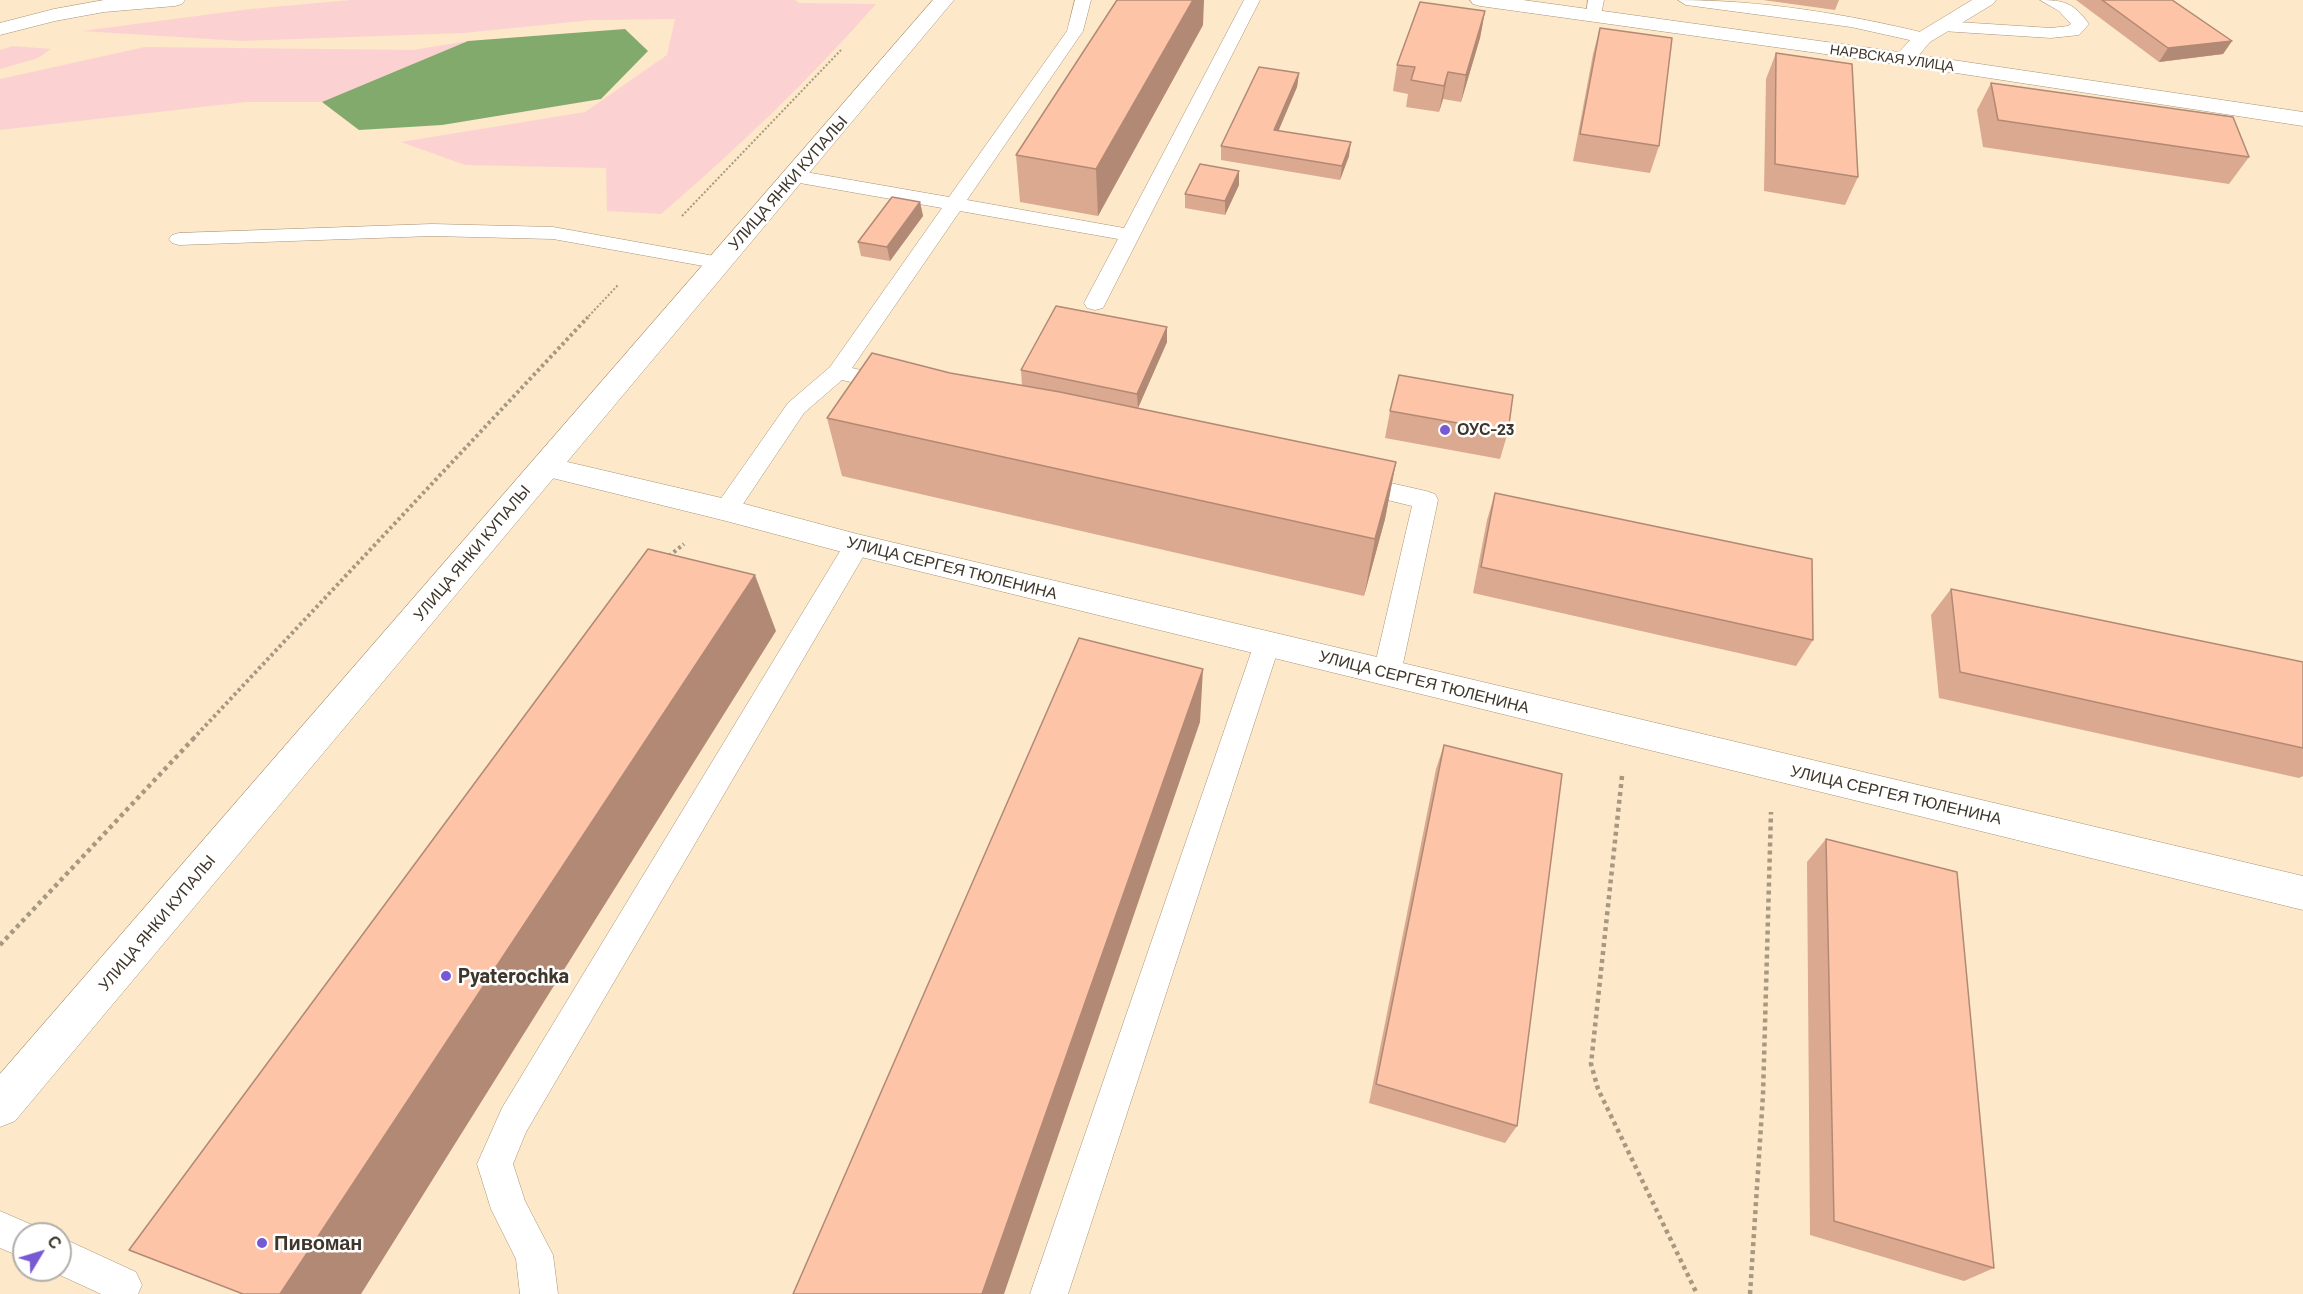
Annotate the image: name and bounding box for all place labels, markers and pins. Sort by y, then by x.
place label: ОУС-23 [1457,420,1514,440]
marker: ОУС-23 [1438,423,1452,437]
place label: Pyaterochka [458,964,569,988]
marker: Pyaterochka [439,969,453,983]
place label: Пивоман [274,1231,362,1255]
marker: Пивоман [255,1236,269,1250]

